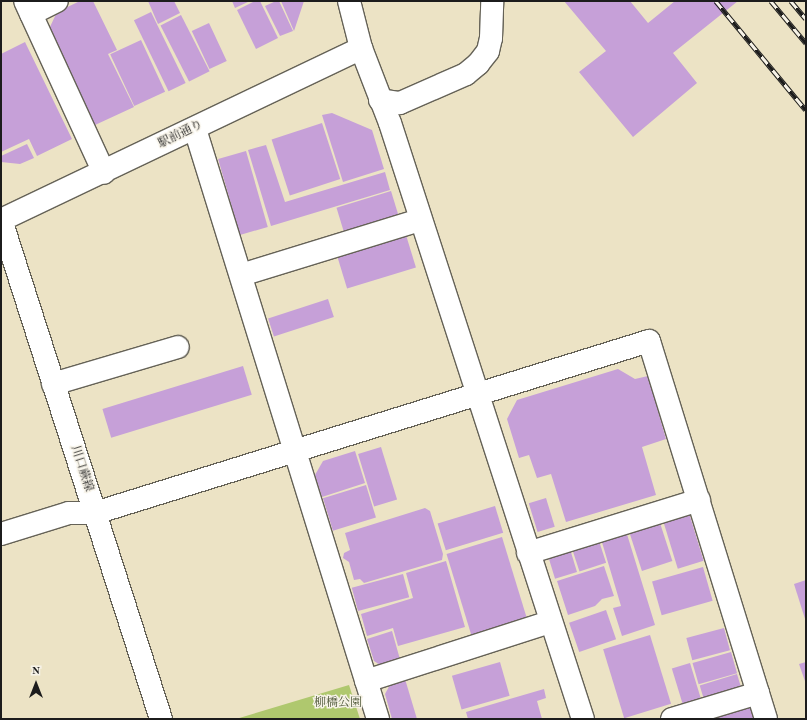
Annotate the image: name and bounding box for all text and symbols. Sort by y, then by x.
street label: 駅前通り [156,118,206,152]
street label: 川口蕨線 [67,444,95,494]
north arrow [16,664,56,704]
text: N [32,666,40,677]
park label: 柳橋公園 [314,697,362,711]

